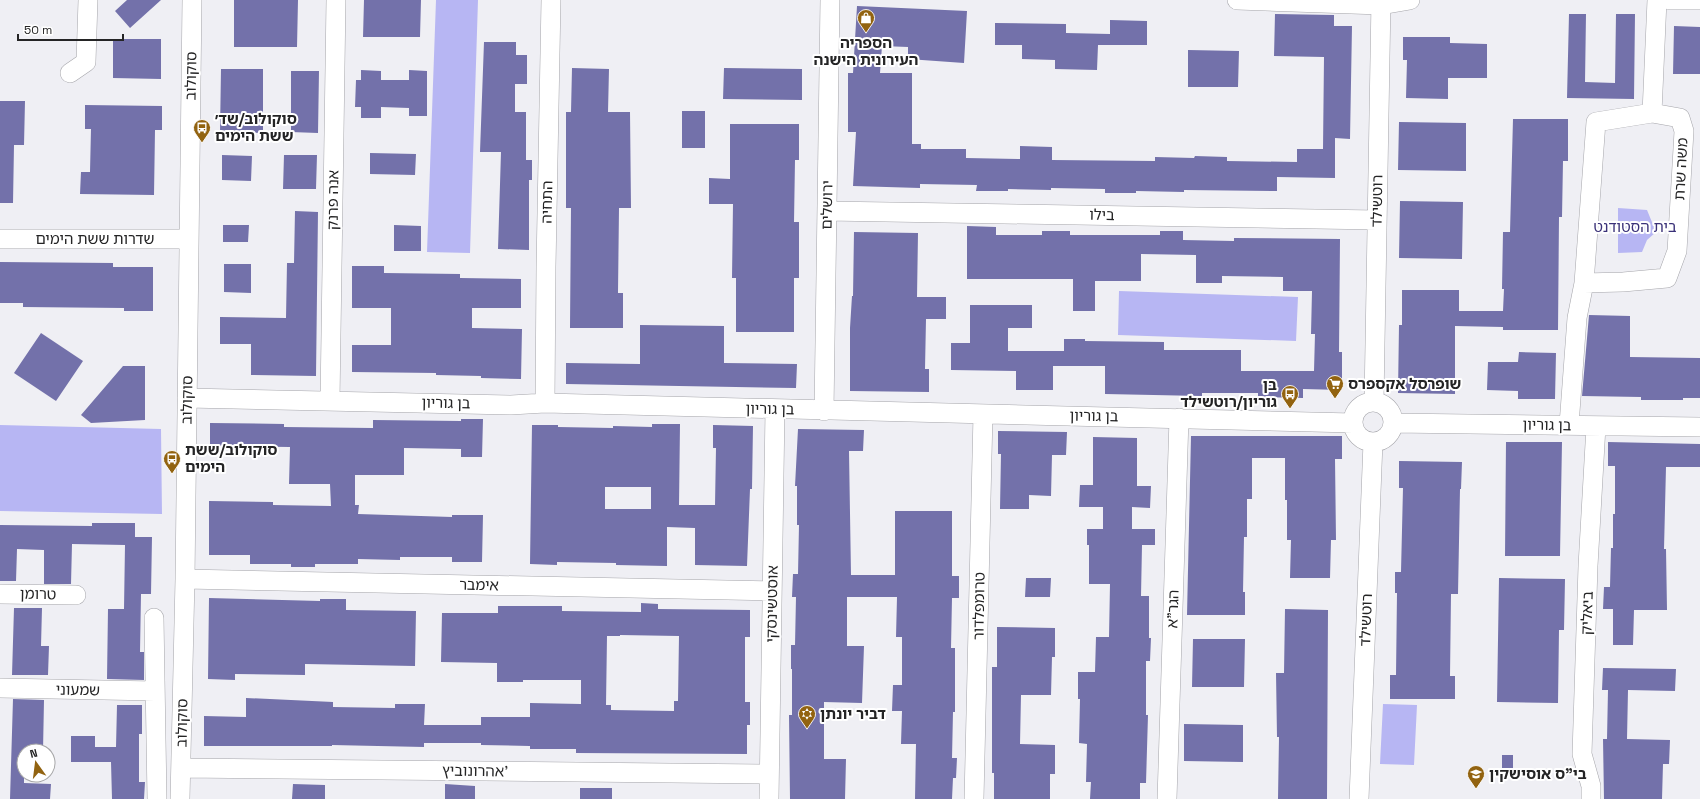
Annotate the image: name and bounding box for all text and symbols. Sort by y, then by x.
shop icon: הספריה העירונית הישנה [856,8,876,33]
scale bar [18,16,123,42]
text: 50 m [24,22,52,38]
place label: הספריה העירונית הישנה [814,33,918,69]
street label: סוקולוב [181,51,200,101]
place label: סוקולוב/שד׳ ששת הימים [215,109,297,145]
bus stop icon: סוקולוב/שד׳ ששת הימים [192,118,212,143]
street label: משה שרת [1669,137,1692,201]
street label: אנה פרנק [322,170,343,230]
street label: רוטשילד [1367,174,1386,228]
street label: התחיה [537,180,556,224]
street label: ירושלים [817,180,836,230]
street label: בילו [1089,205,1115,224]
park label: בית הסטודנט [1594,217,1677,236]
street label: שדרות ששת הימים [36,229,154,248]
supermarket icon: שופרסל אקספרס [1325,374,1345,399]
place label: שופרסל אקספרס [1348,374,1461,393]
street label: סוקולוב [177,375,196,425]
place label: בן גוריון/רוטשילד [1180,375,1277,411]
bus stop icon: בן גוריון/רוטשילד [1280,384,1300,409]
street label: בן גוריון [421,393,471,412]
street label: בן גוריון [745,399,795,418]
street label: בן גוריון [1069,406,1119,425]
street label: בן גוריון [1522,415,1572,434]
place label: סוקולוב/ששת הימים [185,440,278,476]
bus stop icon: סוקולוב/ששת הימים [162,449,182,474]
street label: אוסטשינסקי [761,565,782,643]
street label: טרומפלדור [968,572,989,640]
street label: אימבר [459,575,499,594]
street label: טרומן [20,584,56,603]
street label: הגר"א [1162,589,1183,629]
street label: ביאליק [1576,590,1597,635]
street label: רוטשילד [1355,593,1376,647]
street label: שמעוני [56,680,100,699]
street label: סוקולוב [172,698,191,748]
synagogue icon: דביר יונתן [797,704,817,729]
place label: דביר יונתן [820,704,886,723]
north arrow [16,743,56,783]
text: N [28,746,39,761]
street label: אהרונוביץ' [442,760,508,781]
school or university icon: בי"ס אוסישקין [1466,764,1486,789]
place label: בי"ס אוסישקין [1489,764,1587,783]

